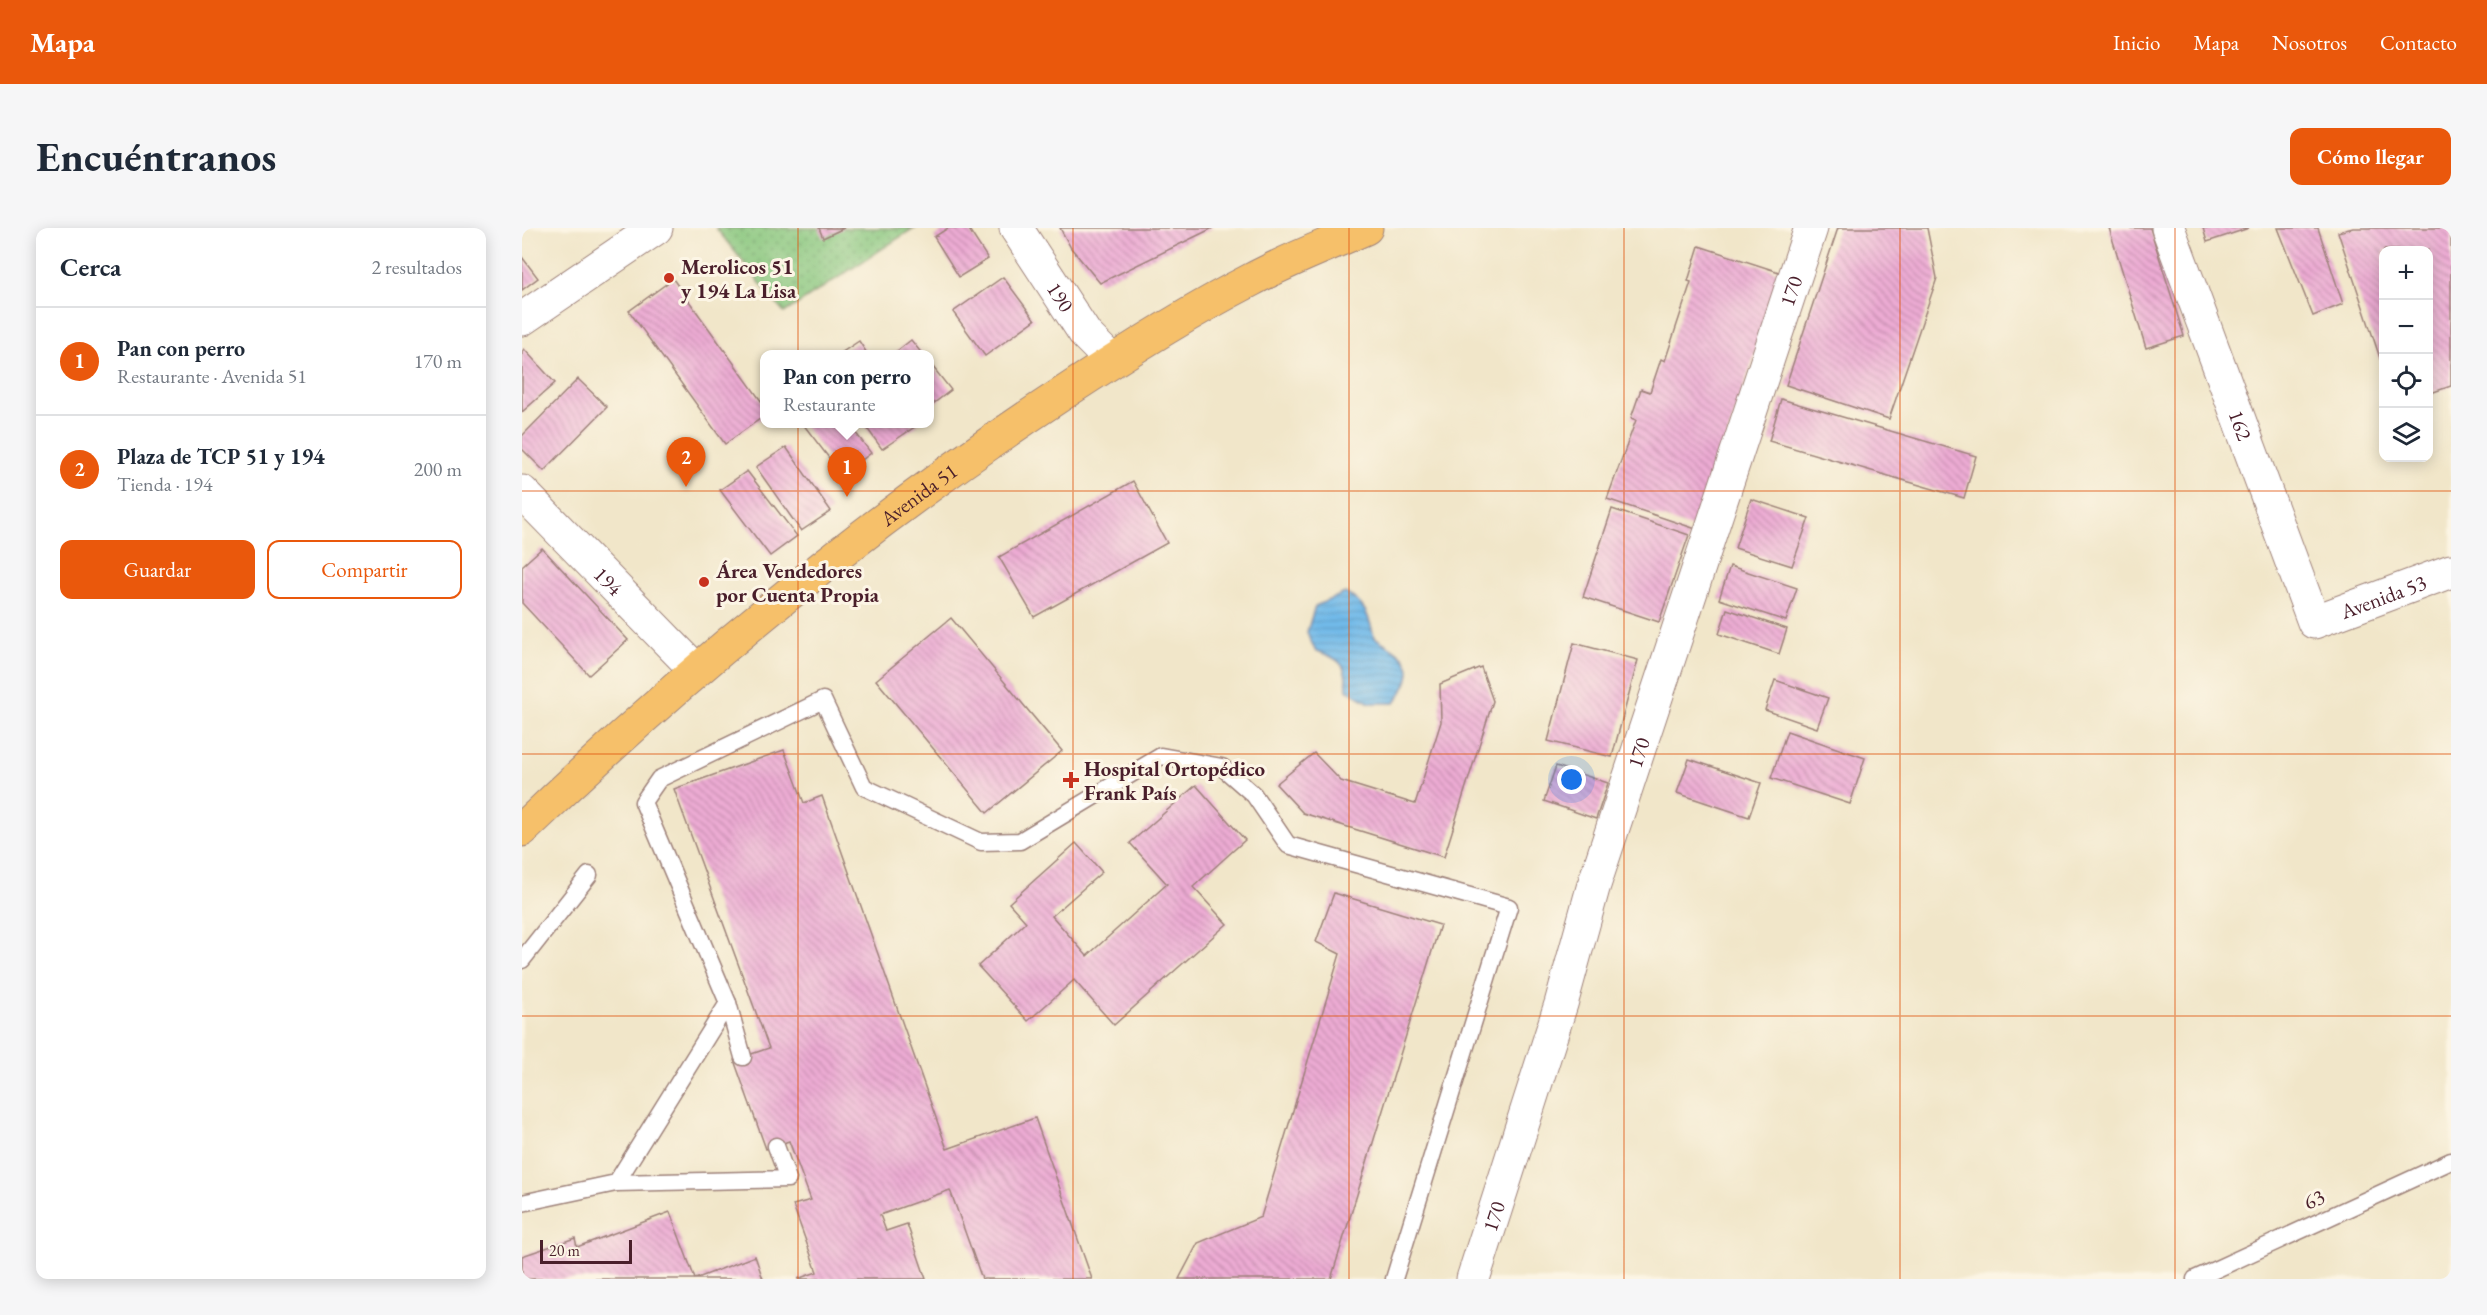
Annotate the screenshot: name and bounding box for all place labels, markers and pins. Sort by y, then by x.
place label: Merolicos 51 y 194 La Lisa [681,253,797,304]
marker: Merolicos 51 y 194 La Lisa [662,271,676,285]
pin: 2 [666,438,706,487]
pin: 1 [828,448,866,497]
place label: Área Vendedores por Cuenta Propia [715,557,880,608]
marker: Área Vendedores por Cuenta Propia [697,575,711,589]
place label: Hospital Ortopédico Frank País [1084,755,1265,806]
marker: Hospital Ortopédico Frank País [1062,771,1080,789]

